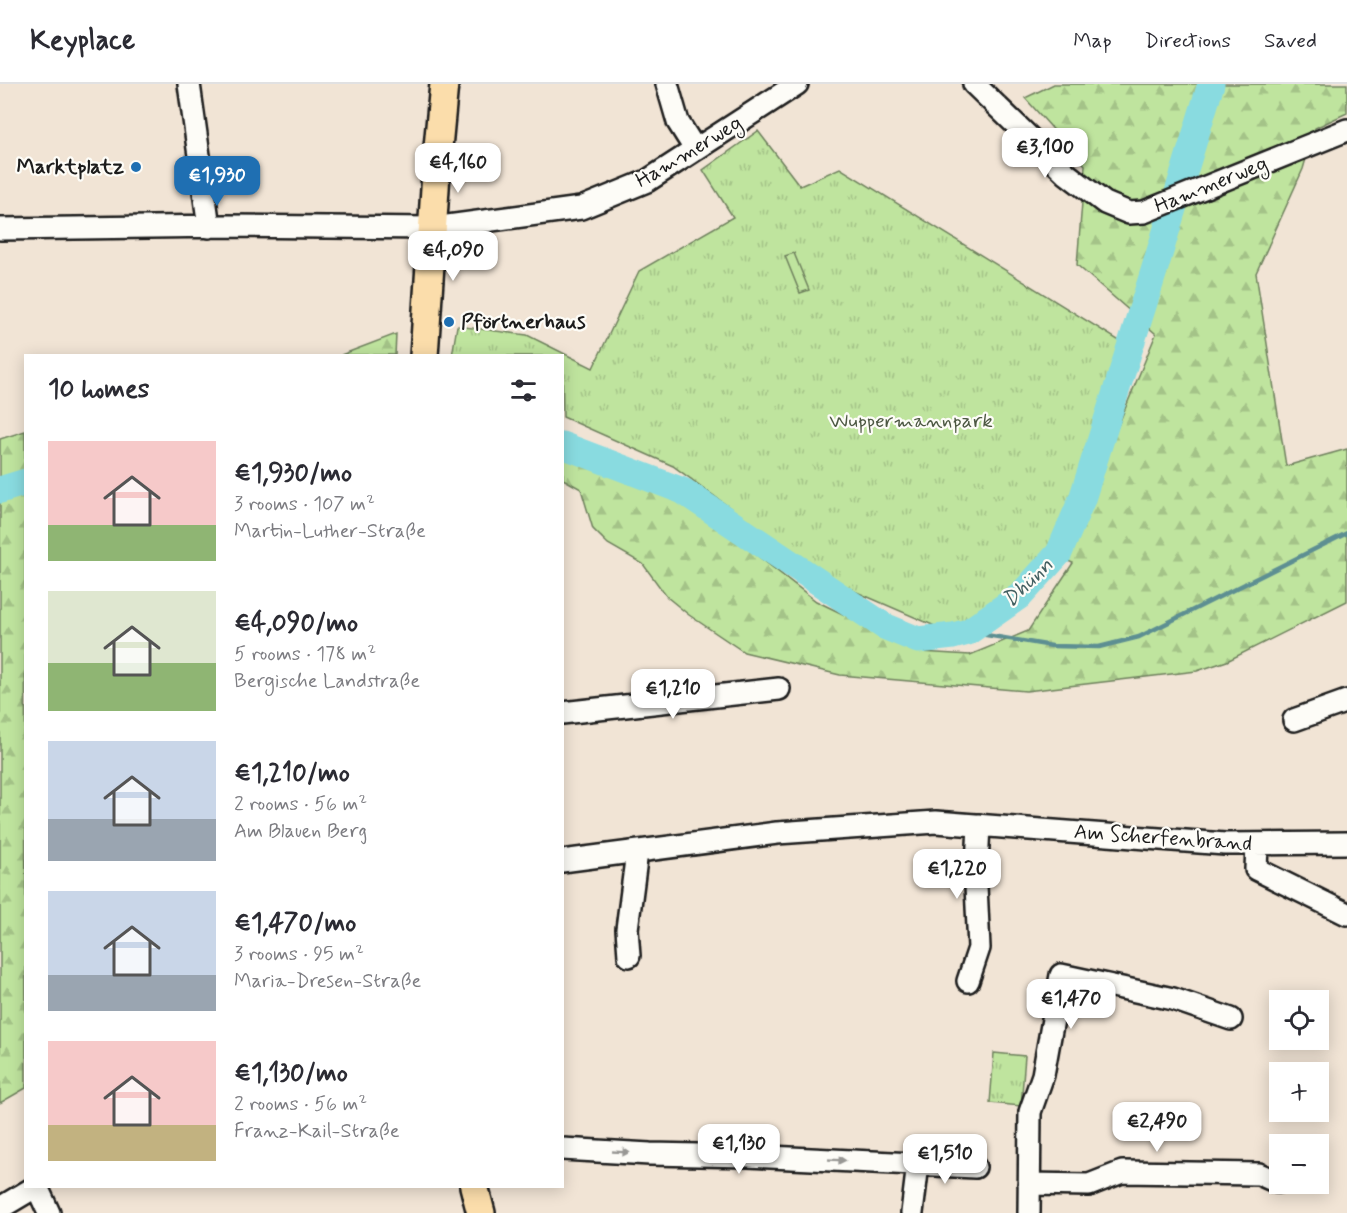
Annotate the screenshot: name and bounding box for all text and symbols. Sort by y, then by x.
text: Keyplace [30,23,135,60]
text: Map [1073,27,1112,55]
text: Directions [1145,27,1231,55]
text: Saved [1264,27,1317,55]
street label: Hammerweg [631,109,748,196]
pin: €3,100 [996,128,1094,179]
text: €3,100 [1016,134,1074,161]
pin: €4,160 [409,143,507,194]
text: €4,160 [429,149,487,176]
street label: Hammerweg [1150,150,1272,221]
place label: Marktplatz [17,153,125,181]
pin: €1,930 [168,156,266,207]
marker: Marktplatz [129,160,143,174]
text: €1,930 [188,162,246,189]
pin: €4,090 [404,231,502,282]
text: €4,090 [422,237,484,264]
place label: Pförtnerhaus [461,308,586,336]
marker: Pförtnerhaus [442,315,456,329]
text: 10 homes [48,373,149,407]
icon: filters [507,374,540,407]
park label: Wuppermannpark [829,407,993,435]
text: €1,930/mo [234,457,352,491]
icon: home [96,465,168,537]
text: 3 rooms · 107 m² [234,491,375,518]
text: Martin-Luther-Straße [234,518,426,545]
water label: Dhünn [997,552,1059,614]
text: €4,090/mo [234,607,358,641]
icon: home [96,615,168,687]
text: 5 rooms · 178 m² [234,641,376,668]
text: Bergische Landstraße [234,668,420,695]
pin: €1,210 [624,669,722,720]
text: €1,210 [645,675,701,702]
text: €1,210/mo [234,757,350,791]
icon: home [96,765,168,837]
text: 2 rooms · 56 m² [234,791,367,818]
text: Am Blauen Berg [234,818,367,845]
street label: Am Scherfenbrand [1073,818,1253,858]
pin: €1,220 [908,849,1006,900]
text: €1,220 [927,855,987,882]
text: €1,470/mo [234,907,356,941]
icon: home [96,915,168,987]
text: 3 rooms · 95 m² [234,941,364,968]
text: Maria-Dresen-Straße [234,968,421,995]
pin: €1,470 [1022,979,1120,1030]
text: €1,470 [1041,985,1101,1012]
map controls [1269,990,1329,1194]
button: locate [1269,990,1329,1050]
text: €1,130/mo [234,1057,348,1091]
button: + [1269,1062,1329,1122]
icon: home [96,1065,168,1137]
text: 2 rooms · 56 m² [234,1091,367,1118]
pin: €2,490 [1108,1102,1206,1153]
text: €2,490 [1126,1108,1188,1135]
text: Franz-Kail-Straße [234,1118,400,1145]
pin: €1,130 [690,1124,788,1175]
text: €1,130 [712,1130,766,1157]
pin: €1,510 [896,1134,994,1185]
button: − [1269,1134,1329,1194]
text: €1,510 [917,1140,973,1167]
one-way arrow [611,1148,630,1157]
one-way arrow [827,1156,846,1165]

